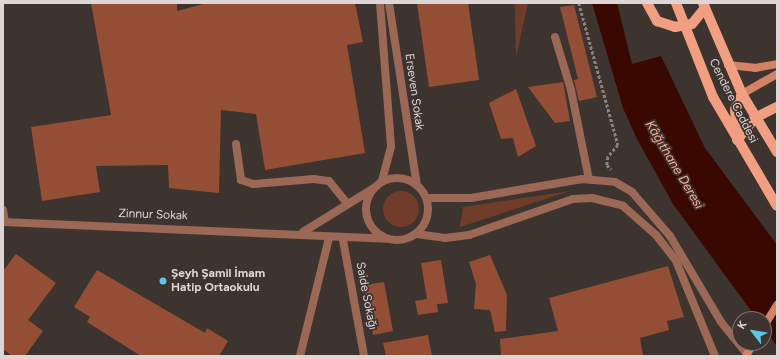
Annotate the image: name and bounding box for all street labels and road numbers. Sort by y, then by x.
street label: Erseven Sokak [401,53,427,131]
street label: Cendere Caddesi [706,56,760,146]
street label: Zinnur Sokak [118,207,188,223]
street label: Saide Sokağı [352,261,380,331]

